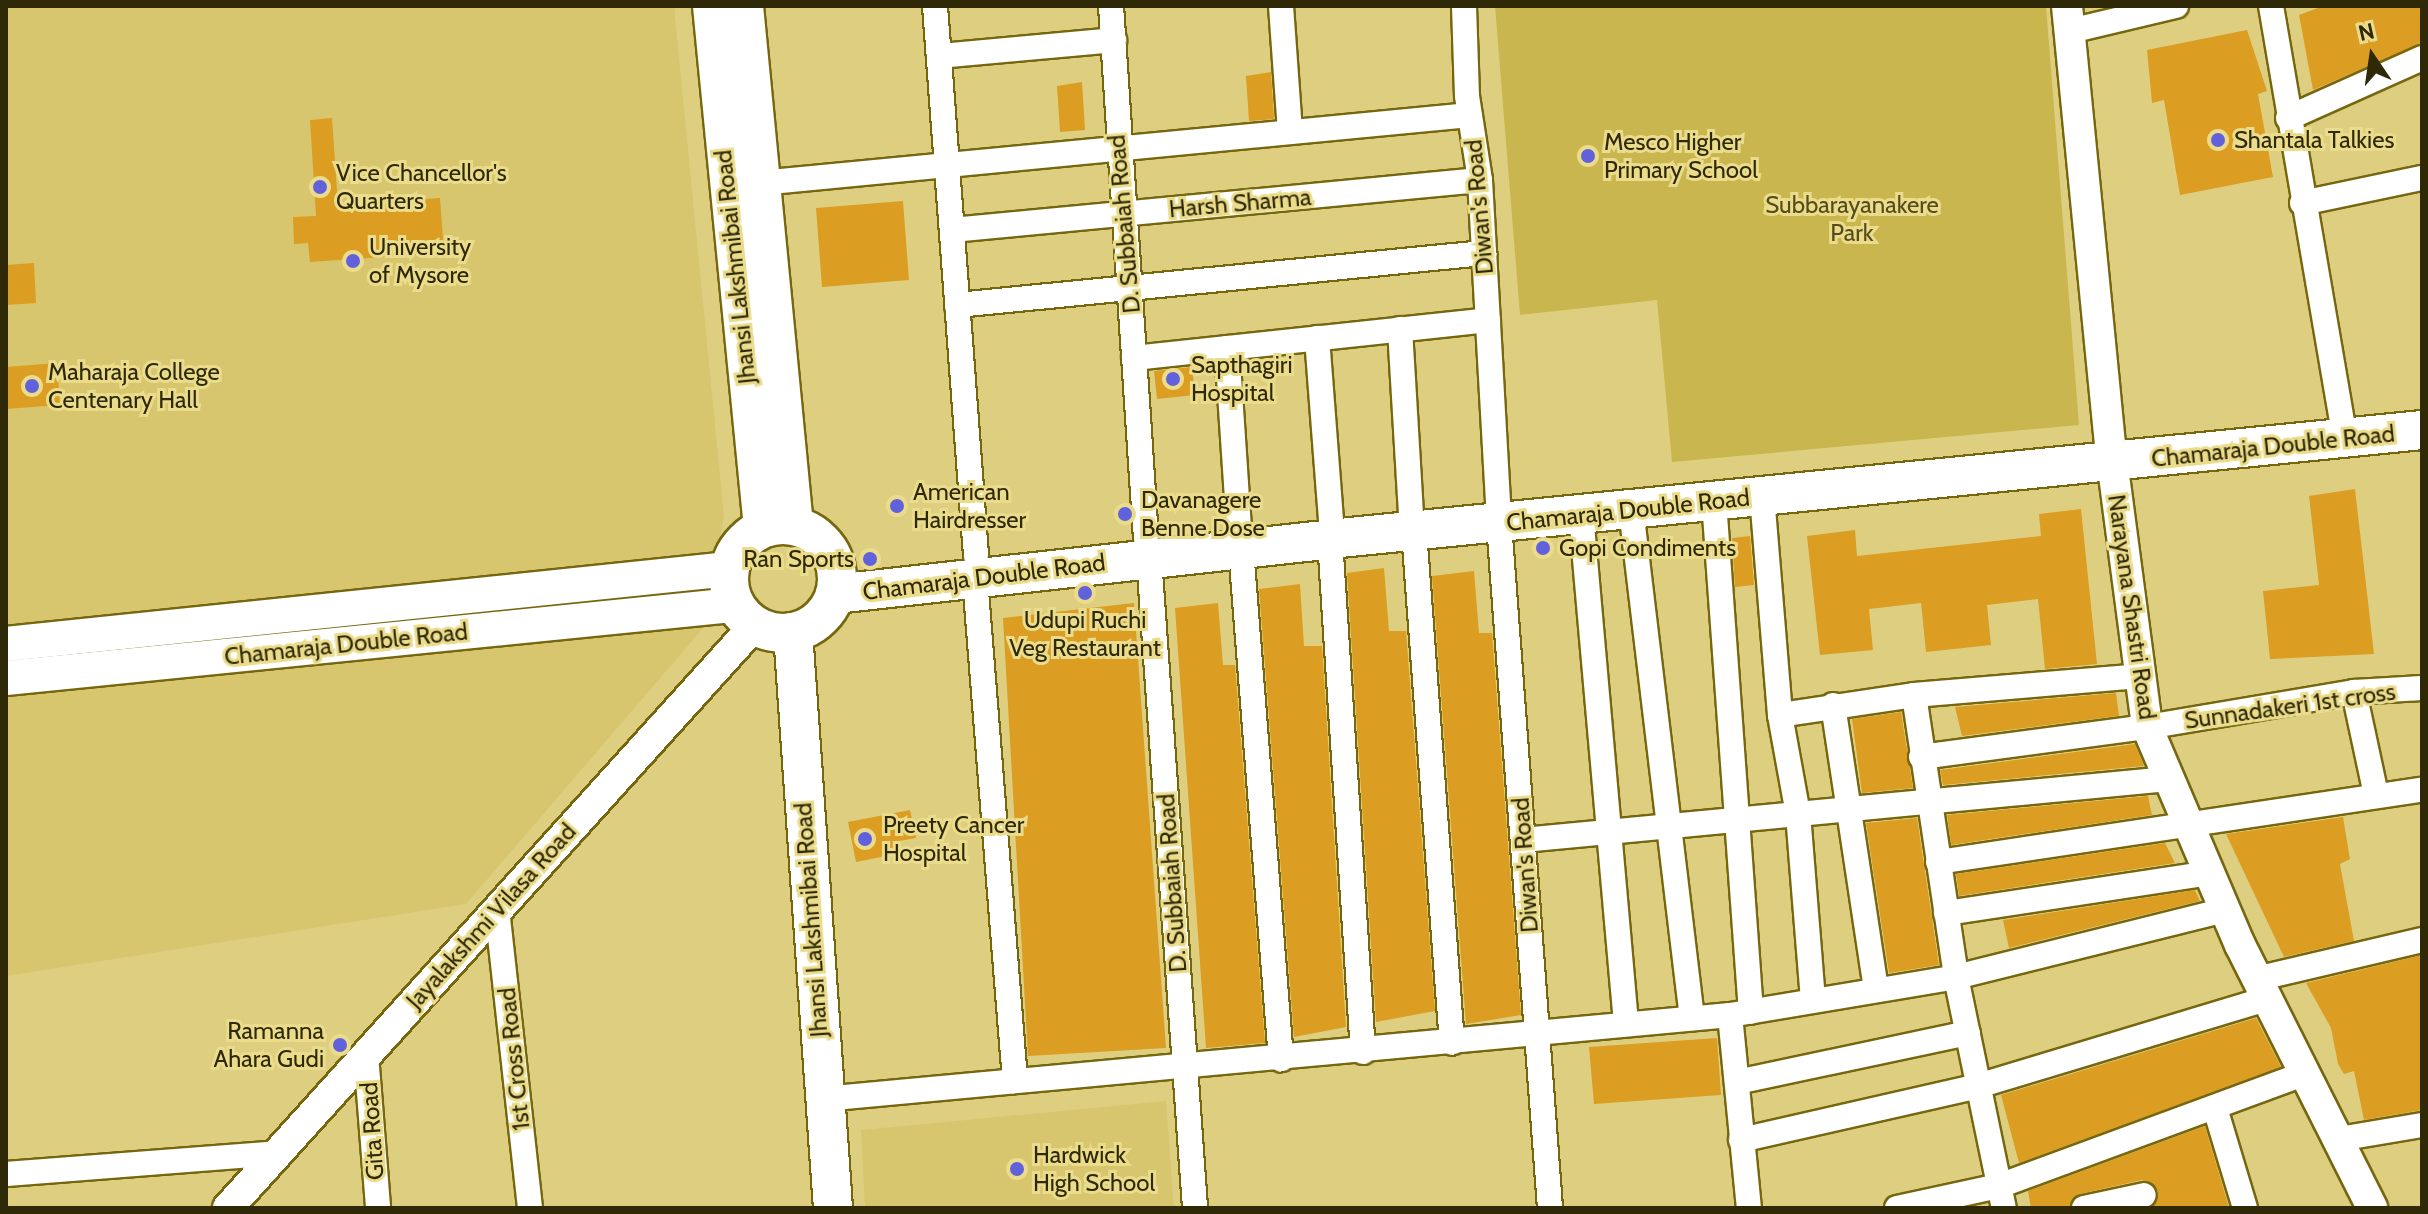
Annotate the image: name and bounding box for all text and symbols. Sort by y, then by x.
north arrow [2332,16,2412,96]
text: N [2356,17,2377,47]
place label: Shantala Talkies [2234,126,2394,154]
place label: Mesco Higher Primary School [1604,128,1758,184]
marker: Shantala Talkies [2209,131,2227,149]
street label: D. Subbaiah Road [1102,133,1146,315]
street label: Diwan's Road [1459,138,1499,276]
marker: Mesco Higher Primary School [1579,147,1597,165]
street label: Jhansi Lakshmibai Road [708,149,762,385]
place label: Vice Chancellor's Quarters [336,159,507,215]
marker: Vice Chancellor's Quarters [311,178,329,196]
street label: Harsh Sharma [1168,182,1312,224]
park label: Subbarayanakere Park [1765,191,1939,247]
place label: University of Mysore [369,233,471,289]
marker: University of Mysore [344,252,362,270]
place label: Sapthagiri Hospital [1191,351,1293,407]
place label: Maharaja College Centenary Hall [48,358,220,414]
marker: Sapthagiri Hospital [1162,368,1184,390]
marker: Maharaja College Centenary Hall [23,377,41,395]
street label: Chamaraja Double Road [2150,419,2396,473]
place label: American Hairdresser [913,478,1026,534]
street label: Chamaraja Double Road [1505,483,1751,537]
place label: Davanagere Benne Dose [1141,486,1265,542]
street label: Narayana Shastri Road [2102,493,2162,721]
marker: American Hairdresser [888,497,906,515]
marker: Davanagere Benne Dose [1116,505,1134,523]
place label: Gopi Condiments [1559,534,1736,562]
marker: Gopi Condiments [1534,539,1552,557]
place label: Ran Sports [743,545,854,573]
street label: Chamaraja Double Road [861,548,1107,606]
marker: Ran Sports [861,550,879,568]
marker: Udupi Ruchi Veg Restaurant [1076,584,1094,602]
place label: Udupi Ruchi Veg Restaurant [1009,606,1161,662]
street label: Chamaraja Double Road [223,617,469,671]
street label: Sunnadakeri 1st cross [2183,677,2397,735]
street label: D. Subbaiah Road [1151,793,1193,973]
street label: Diwan's Road [1506,796,1544,934]
street label: Jhansi Lakshmibai Road [788,802,834,1038]
place label: Preety Cancer Hospital [883,811,1024,867]
street label: Jayalakshmi Vilasa Road [400,817,582,1015]
marker: Preety Cancer Hospital [854,828,876,850]
street label: 1st Cross Road [492,986,536,1132]
place label: Ramanna Ahara Gudi [213,1017,324,1073]
marker: Ramanna Ahara Gudi [331,1036,349,1054]
street label: Gita Road [354,1081,390,1181]
place label: Hardwick High School [1033,1141,1155,1197]
marker: Hardwick High School [1008,1160,1026,1178]

